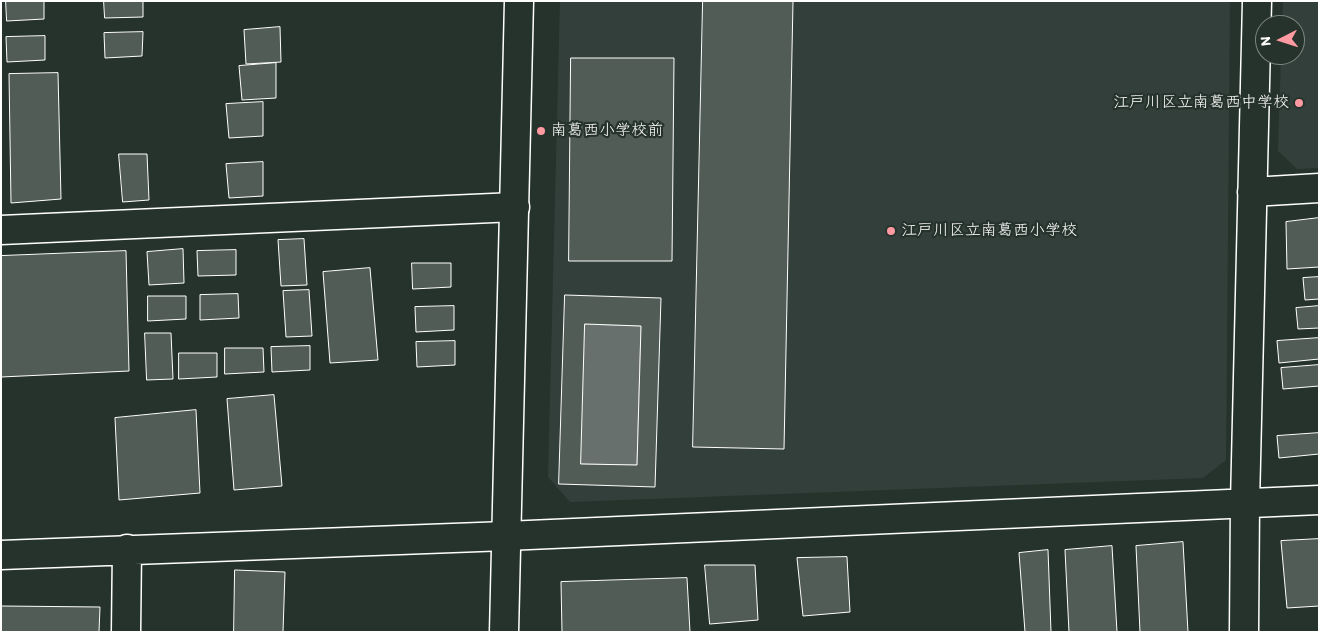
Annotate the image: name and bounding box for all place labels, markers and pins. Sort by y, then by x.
place label: 江戸川区立南葛西中学校 [1113,93,1289,113]
marker: 江戸川区立南葛西中学校 [1293,97,1305,109]
place label: 南葛西小学校前 [551,121,663,141]
marker: 南葛西小学校前 [535,125,547,137]
place label: 江戸川区立南葛西小学校 [901,221,1077,241]
marker: 江戸川区立南葛西小学校 [885,225,897,237]

